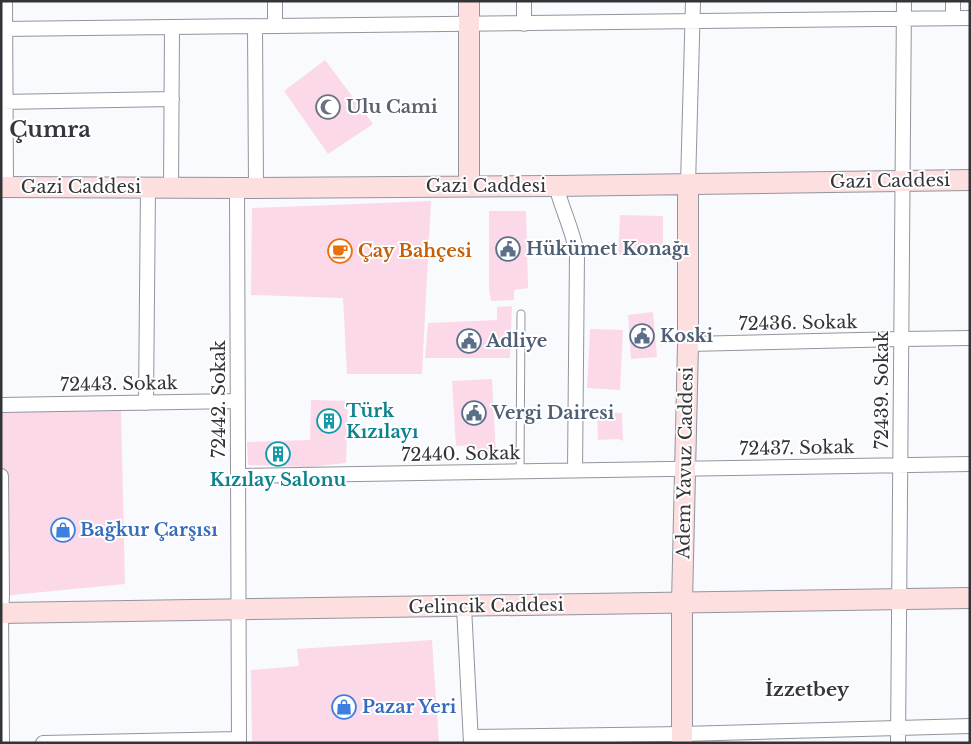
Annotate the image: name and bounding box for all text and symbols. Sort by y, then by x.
mosque icon: Ulu Cami [315,94,341,120]
place label: Ulu Cami [346,96,438,118]
district label: Çumra [9,116,91,143]
street label: Gazi Caddesi [830,169,950,193]
street label: Gazi Caddesi [426,175,546,197]
street label: Gazi Caddesi [21,176,141,198]
public building icon: Hükümet Konağı [495,236,521,262]
cafe icon: Çay Bahçesi [327,238,353,264]
place label: Hükümet Konağı [526,238,690,260]
place label: Çay Bahçesi [358,240,472,262]
street label: 72436. Sokak [738,311,858,335]
public building icon: Koski [629,323,655,349]
place label: Koski [660,325,714,347]
public building icon: Adliye [456,328,482,354]
place label: Adliye [485,330,547,352]
street label: 72439. Sokak [871,331,893,449]
street label: 72442. Sokak [208,340,230,458]
street label: Adem Yavuz Caddesi [672,367,698,560]
street label: 72443. Sokak [60,372,178,396]
place label: Türk Kızılayı [346,400,419,443]
public building icon: Vergi Dairesi [461,400,487,426]
place label: Vergi Dairesi [491,402,615,424]
building icon: Türk Kızılayı [316,408,342,434]
street label: 72437. Sokak [739,436,855,460]
building icon: Kızılay Salonu [265,441,291,467]
street label: 72440. Sokak [401,442,521,466]
place label: Kızılay Salonu [210,469,347,491]
shop icon: Bağkur Çarşısı [50,517,76,543]
place label: Bağkur Çarşısı [80,519,218,541]
street label: Gelincik Caddesi [408,594,564,618]
district label: İzzetbey [765,678,850,701]
shop icon: Pazar Yeri [331,694,357,720]
place label: Pazar Yeri [362,696,457,718]

